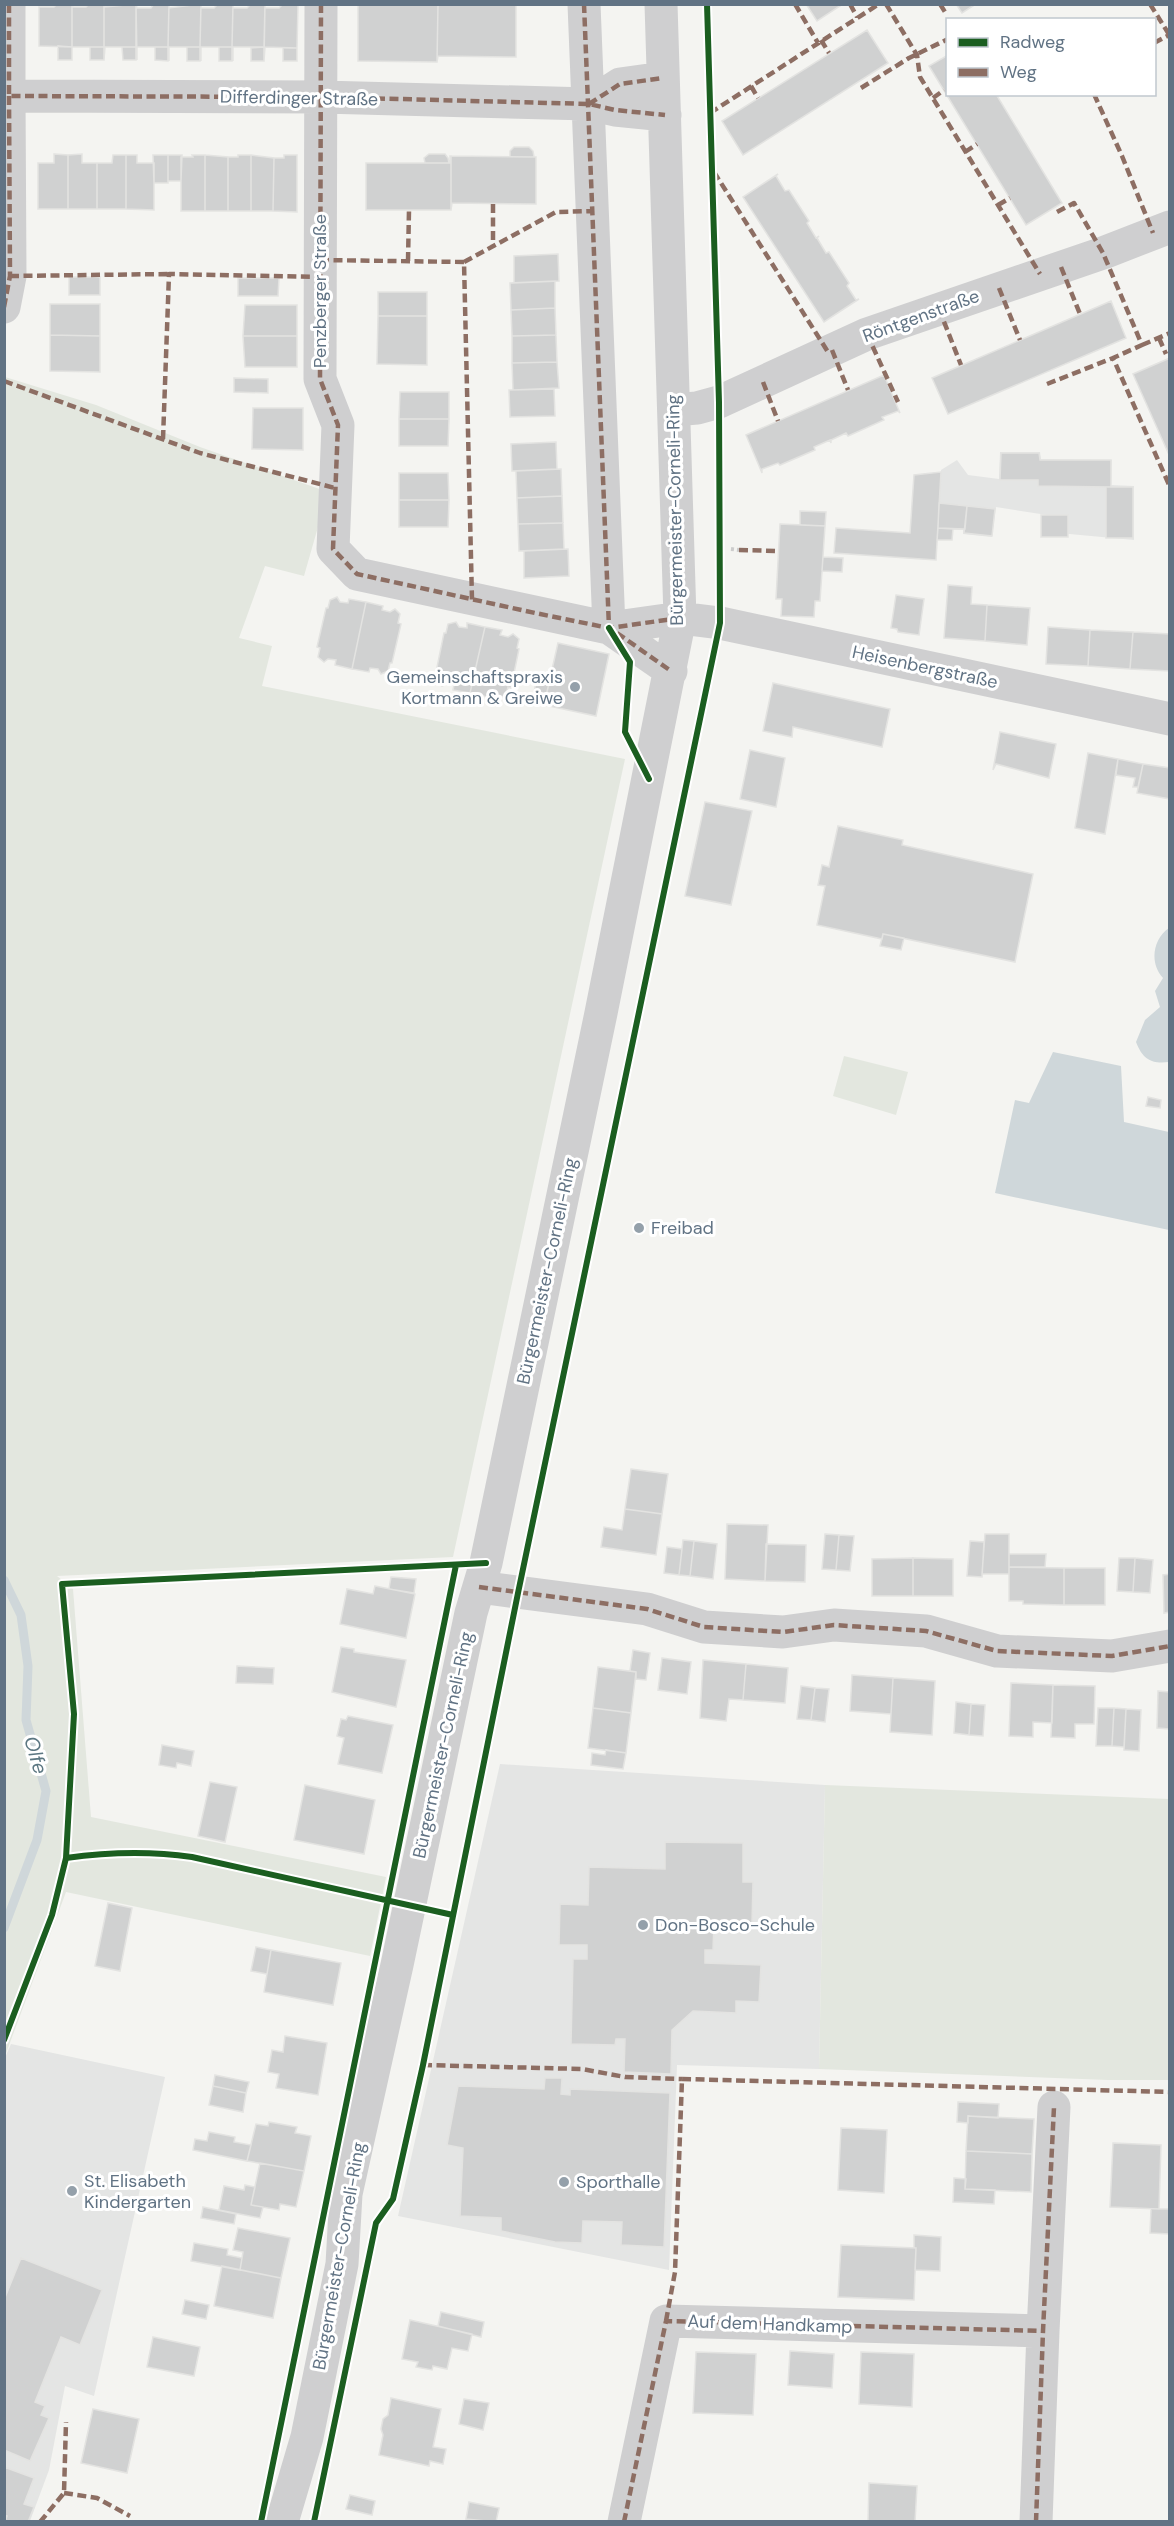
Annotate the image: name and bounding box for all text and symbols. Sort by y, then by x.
legend [946,18,1156,96]
text: Radweg [1000,30,1065,54]
text: Weg [1000,60,1037,84]
street label: Differdinger Straße [220,85,378,111]
street label: Penzberger Straße [308,214,332,368]
street label: Röntgenstraße [859,284,983,348]
street label: Bürgermeister-Corneli-Ring [661,394,689,626]
street label: Heisenbergstraße [850,640,1000,694]
place label: Gemeinschaftspraxis Kortmann & Greiwe [387,665,563,710]
marker: Gemeinschaftspraxis Kortmann & Greiwe [568,680,582,694]
street label: Bürgermeister-Corneli-Ring [511,1155,583,1387]
place label: Freibad [651,1216,714,1240]
marker: Freibad [632,1221,646,1235]
street label: Bürgermeister-Corneli-Ring [407,1629,479,1861]
water label: Olfe [18,1733,54,1777]
place label: Don-Bosco-Schule [655,1913,815,1937]
marker: Don-Bosco-Schule [636,1918,650,1932]
street label: Bürgermeister-Corneli-Ring [307,2140,371,2372]
place label: St. Elisabeth Kindergarten [84,2169,191,2214]
place label: Sporthalle [576,2170,661,2194]
marker: Sporthalle [557,2175,571,2189]
marker: St. Elisabeth Kindergarten [65,2184,79,2198]
street label: Auf dem Handkamp [687,2309,853,2339]

